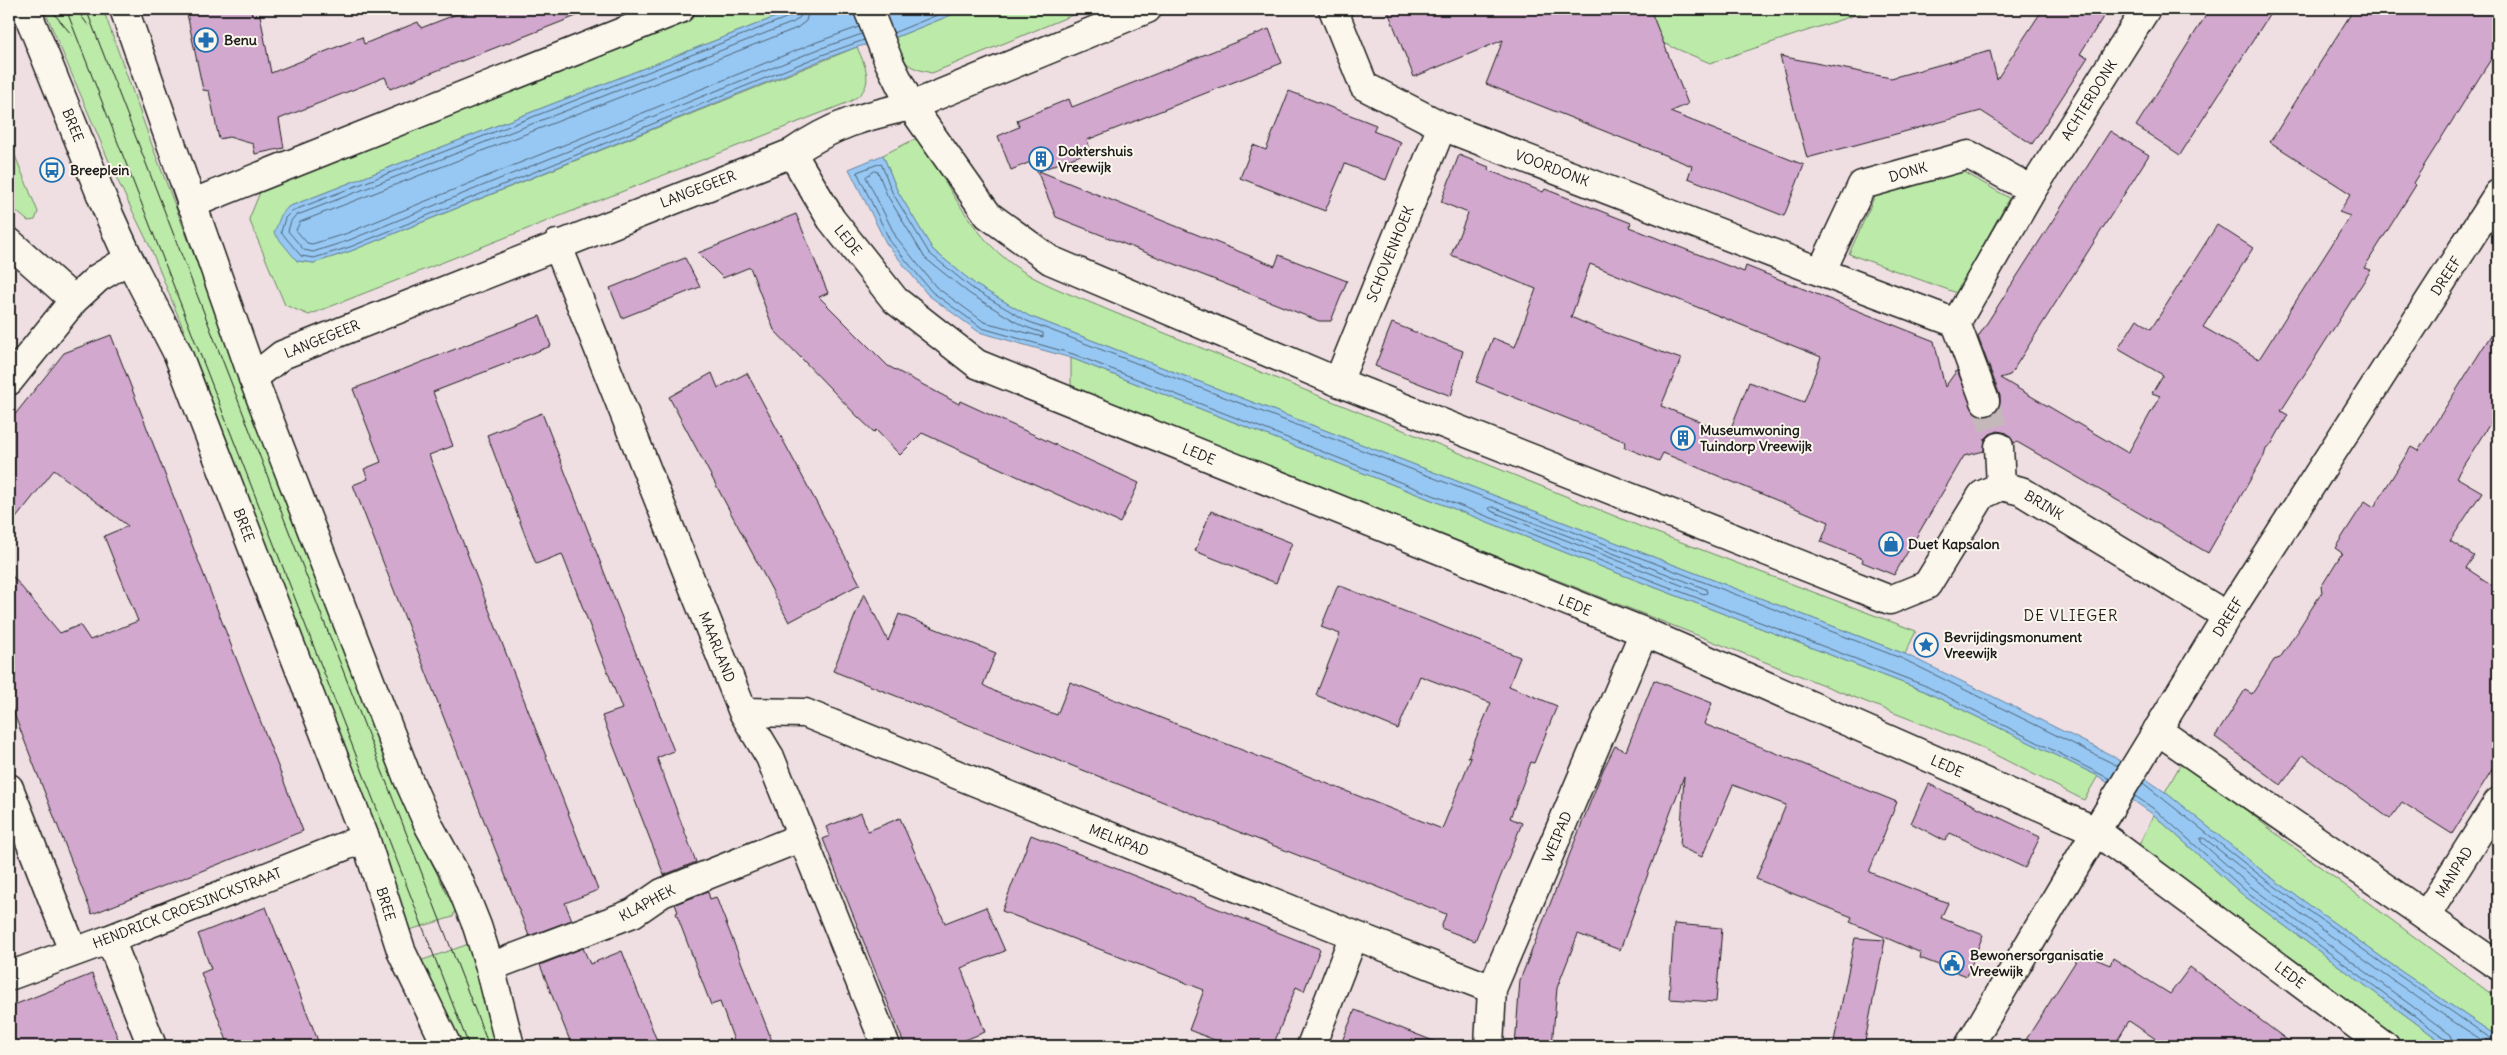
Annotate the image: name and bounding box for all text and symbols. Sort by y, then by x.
pharmacy icon: Benu [193,27,219,53]
place label: Benu [224,31,257,49]
street label: ACHTERDONK [2057,56,2121,144]
street label: BREE [58,106,88,144]
place label: Doktershuis Vreewijk [1058,142,1133,176]
building icon: Doktershuis Vreewijk [1028,146,1054,172]
street label: VOORDONK [1512,146,1592,191]
bus stop icon: Breeplein [39,157,65,183]
street label: DONK [1887,158,1930,186]
place label: Breeplein [70,161,129,179]
street label: LANGEGEER [658,166,739,212]
street label: SCHOVENHOEK [1363,203,1418,305]
street label: LEDE [830,221,866,259]
street label: DREEF [2427,253,2465,299]
street label: LANGEGEER [282,316,362,362]
place label: Museumwoning Tuindorp Vreewijk [1700,421,1812,455]
building icon: Museumwoning Tuindorp Vreewijk [1670,425,1696,451]
street label: LEDE [1180,439,1218,469]
street label: BRINK [2021,486,2067,524]
street label: BREE [229,506,259,544]
shop icon: Duet Kapsalon [1878,531,1904,557]
place label: Duet Kapsalon [1908,535,2000,553]
street label: LEDE [1556,590,1594,620]
street label: DREEF [2209,594,2247,640]
district label: DE VLIEGER [2024,606,2118,625]
street label: MAARLAND [695,609,739,685]
place label: Bevrijdingsmonument Vreewijk [1944,628,2082,662]
place icon: Bevrijdingsmonument Vreewijk [1913,632,1939,658]
street label: LEDE [1928,751,1966,781]
street label: WEIPAD [1538,809,1576,865]
street label: MELKPAD [1087,820,1152,860]
street label: MANPAD [2431,843,2477,901]
street label: HENDRICK CROESINCKSTRAAT [90,864,284,952]
street label: KLAPHEK [616,881,678,925]
street label: BREE [372,885,400,923]
place label: Bewonersorganisatie Vreewijk [1970,946,2104,980]
public building icon: Bewonersorganisatie Vreewijk [1939,950,1965,976]
street label: LEDE [2271,958,2309,992]

